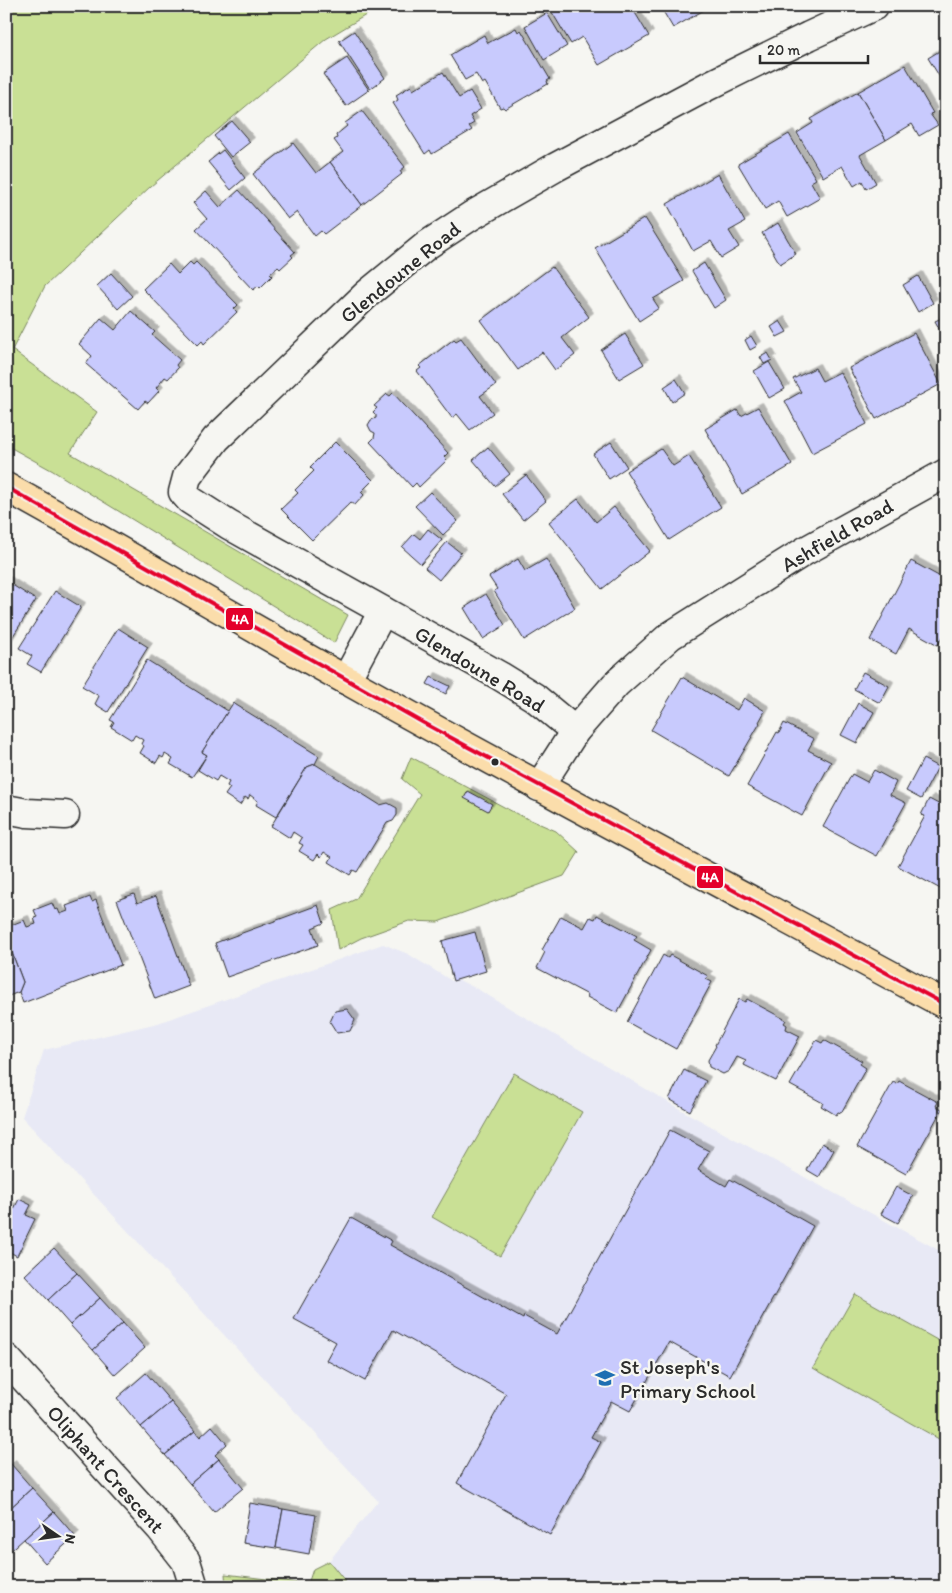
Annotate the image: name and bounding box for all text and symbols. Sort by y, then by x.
scale bar [760,32,867,64]
text: 20 m [767,41,801,59]
street label: Glendoune Road [335,216,465,328]
street label: Ashfield Road [777,493,897,577]
line badge: 4A [225,607,254,631]
text: 4A [231,611,250,628]
street label: Glendoune Road [410,620,550,718]
unlabelled marker [490,757,500,767]
line badge: 4A [696,865,724,889]
text: 4A [701,869,720,886]
place label: St Joseph's Primary School [620,1354,756,1403]
school or university icon: St Joseph's Primary School [594,1367,616,1389]
street label: Oliphant Crescent [42,1400,170,1538]
north arrow [32,1510,82,1560]
text: N [61,1532,80,1545]

